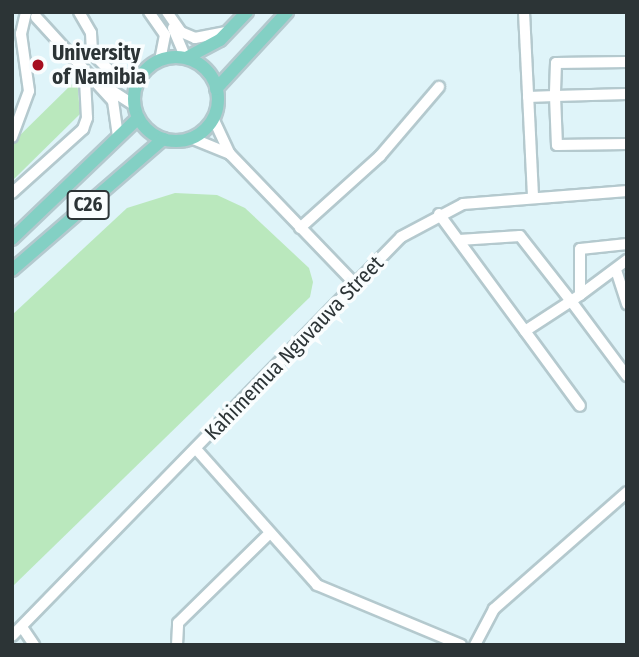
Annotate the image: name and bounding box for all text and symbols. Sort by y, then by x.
place label: University of Namibia [52,40,146,90]
marker: University of Namibia [30,57,46,73]
road number: C26 [65,190,111,220]
street label: Kahimemua Nguvauva Street [199,251,389,445]

